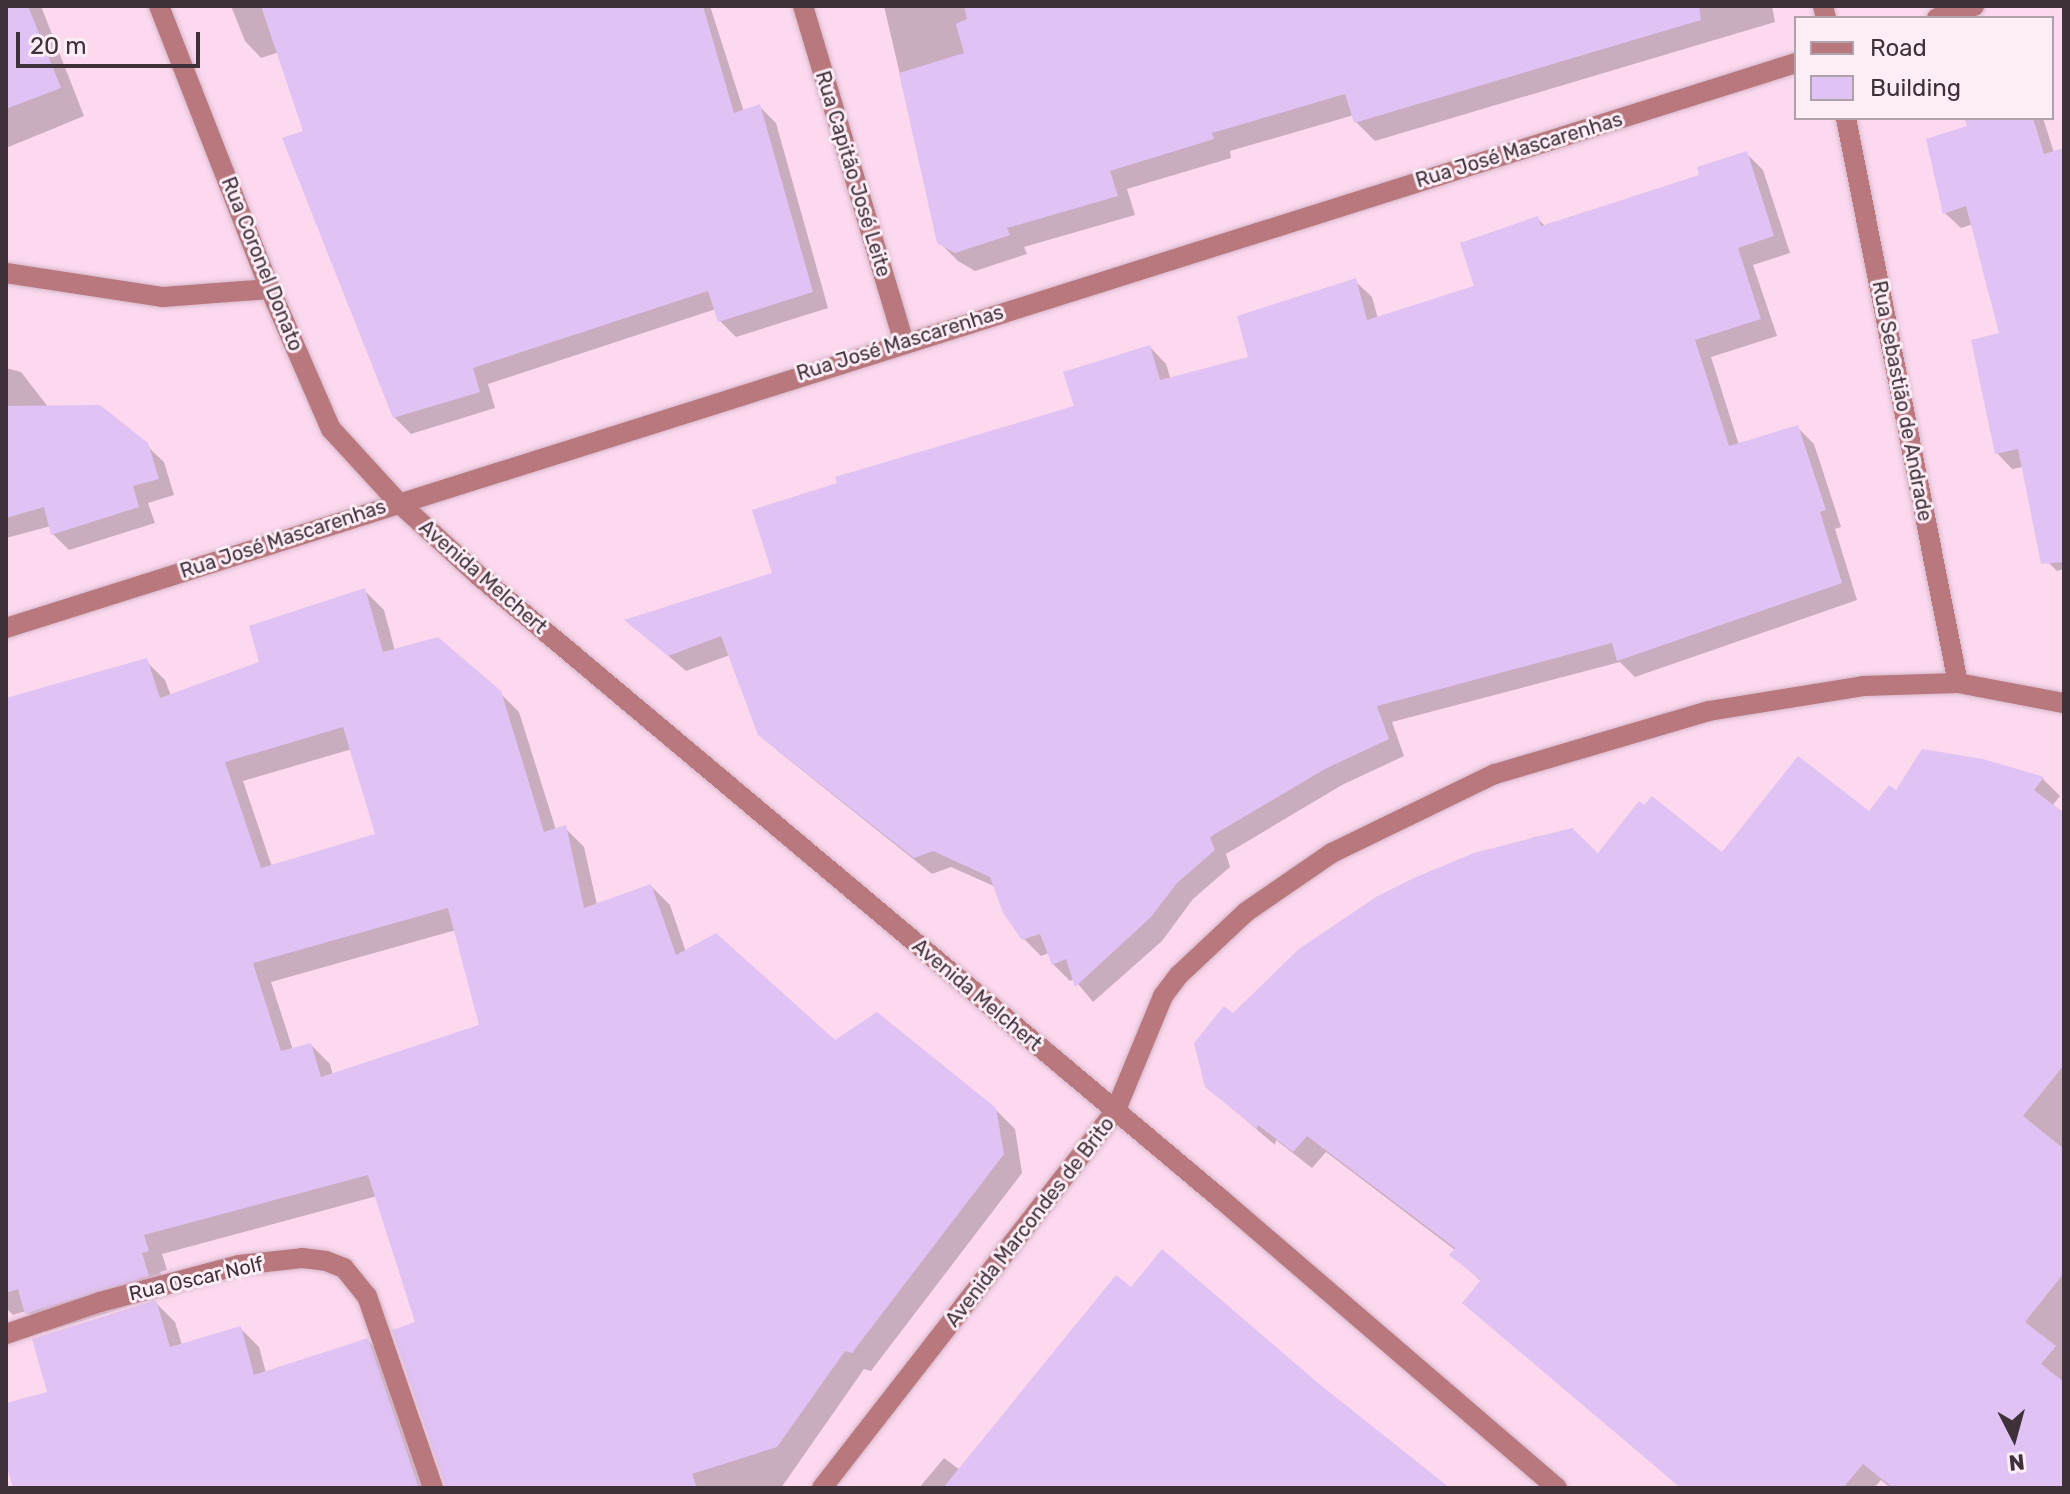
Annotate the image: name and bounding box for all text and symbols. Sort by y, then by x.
scale bar [20,16,204,66]
legend [1794,16,2054,120]
text: 20 m [30,32,87,60]
text: Road [1870,34,1927,62]
street label: Rua Capitão José Leite [810,68,896,280]
text: Building [1870,74,1961,102]
street label: Rua José Mascarenhas [1413,107,1625,193]
street label: Rua Coronel Donato [216,174,308,354]
street label: Rua Sebastião de Andrade [1867,278,1937,524]
street label: Rua José Mascarenhas [794,300,1006,386]
street label: Rua José Mascarenhas [177,494,389,584]
street label: Avenida Melchert [414,515,552,639]
street label: Avenida Melchert [908,934,1046,1056]
street label: Avenida Marcondes de Brito [941,1112,1119,1332]
street label: Rua Oscar Nolf [126,1252,266,1306]
north arrow [1974,1398,2054,1478]
text: N [2007,1448,2026,1477]

